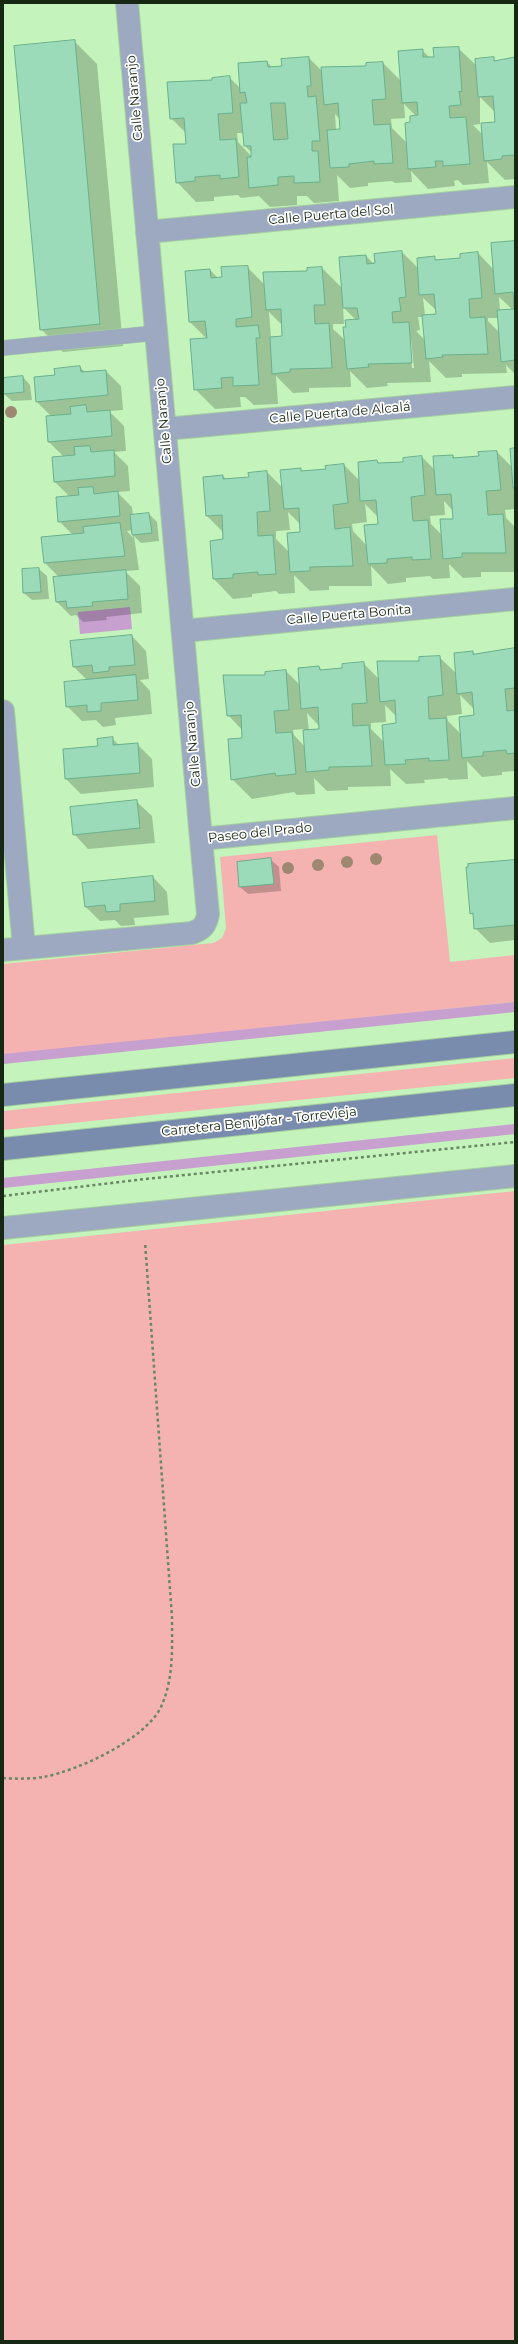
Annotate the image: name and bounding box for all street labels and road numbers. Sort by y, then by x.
street label: Calle Naranjo [123,54,147,142]
street label: Calle Puerta del Sol [268,202,394,228]
street label: Calle Naranjo [152,377,176,465]
street label: Calle Puerta de Alcalá [269,399,411,427]
street label: Calle Puerta Bonita [286,602,412,628]
street label: Calle Naranjo [181,700,205,788]
street label: Paseo del Prado [207,820,313,846]
street label: Carretera Benijófar - Torrevieja [161,1104,357,1140]

